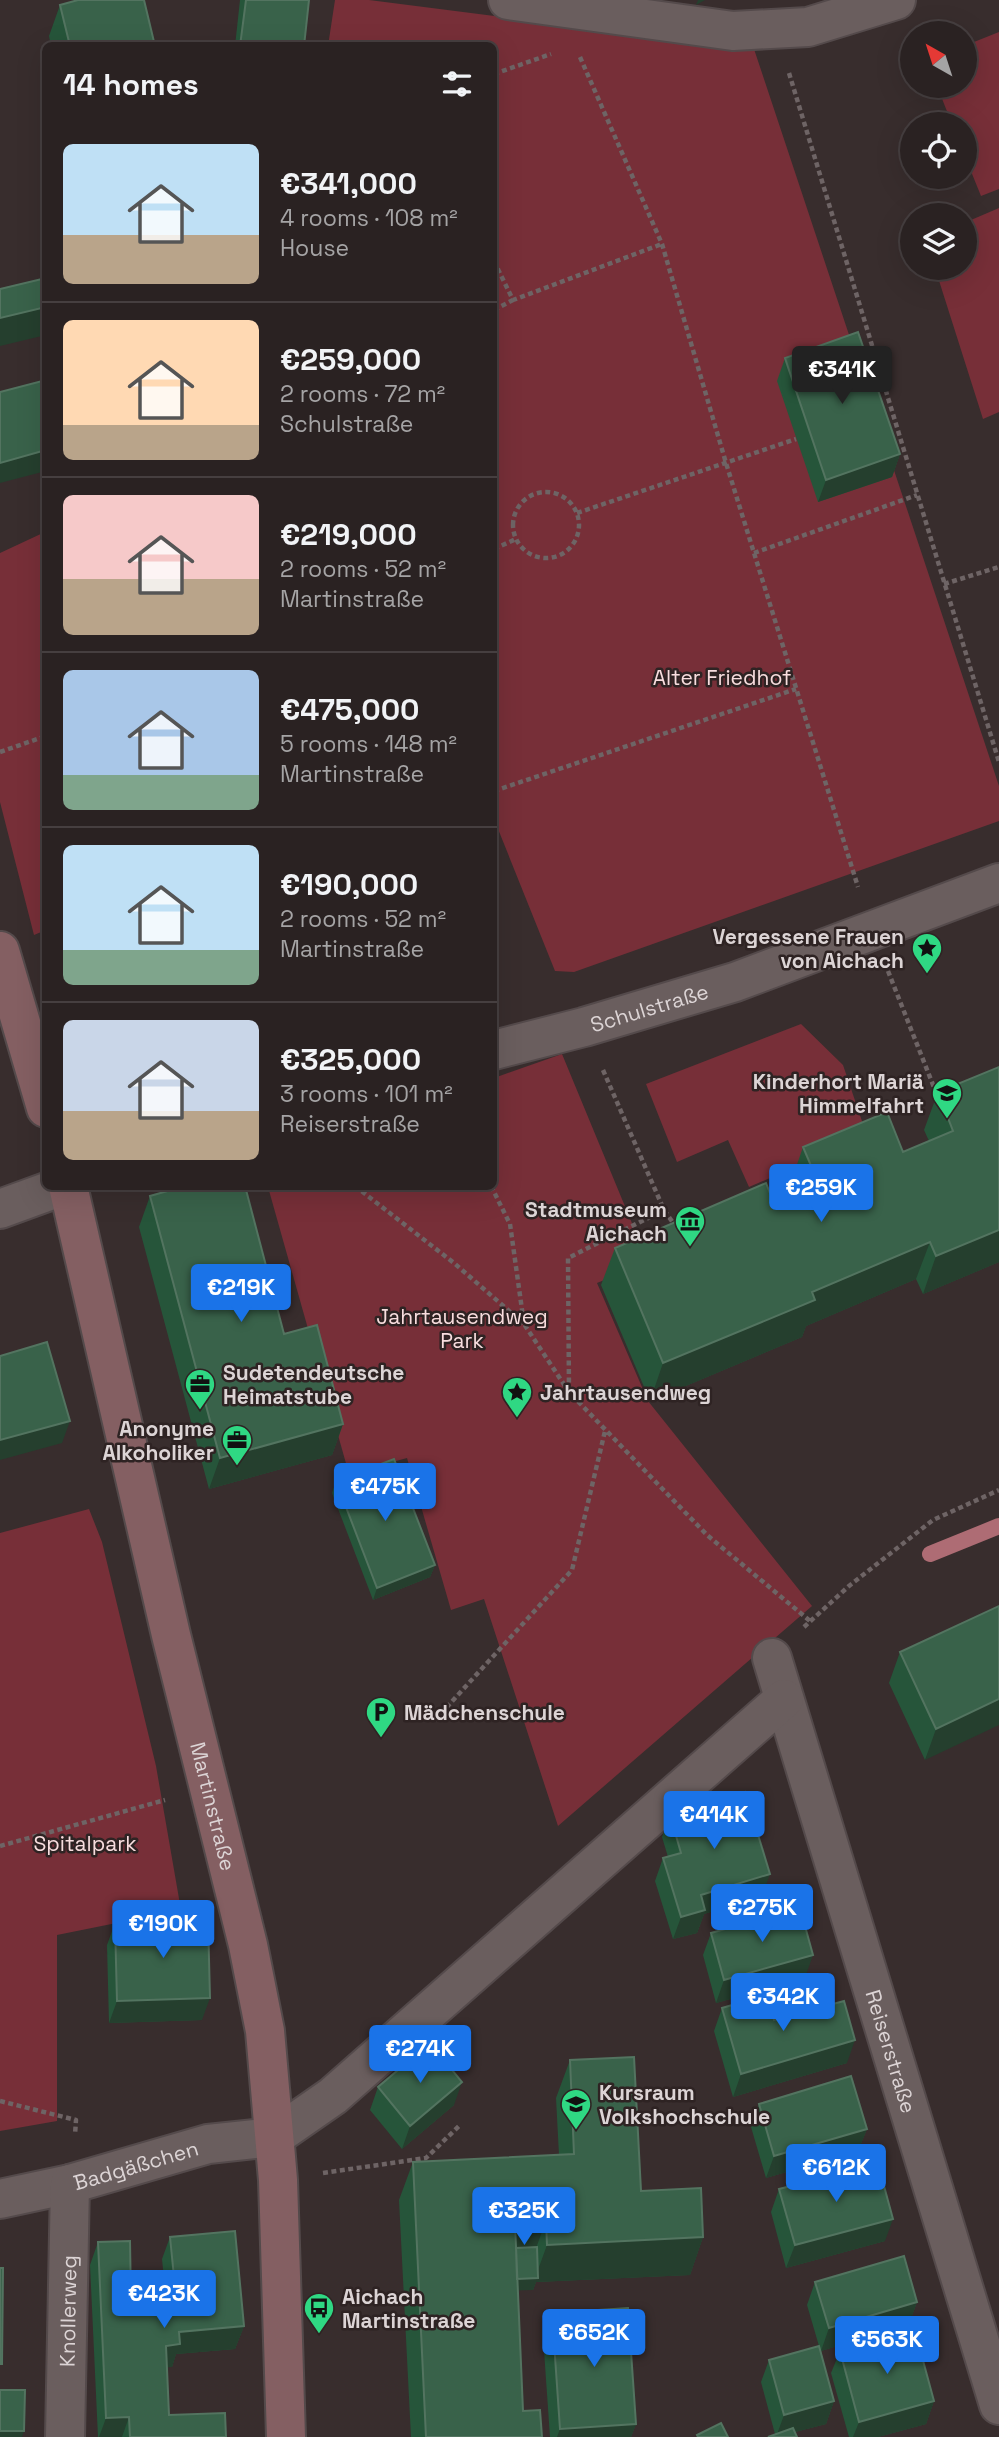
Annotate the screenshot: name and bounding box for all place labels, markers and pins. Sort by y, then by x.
pin: €341K [793,346,891,406]
place label: Vergessene Frauen von Aichach [712,923,904,974]
place icon: Vergessene Frauen von Aichach [910,931,944,975]
place label: Kinderhort Mariä Himmelfahrt [753,1068,924,1119]
school or university icon: Kinderhort Mariä Himmelfahrt [930,1076,964,1120]
pin: €259K [772,1164,870,1224]
place label: Stadtmuseum Aichach [525,1196,667,1247]
museum icon: Stadtmuseum Aichach [673,1204,707,1248]
pin: €219K [192,1264,290,1324]
place label: Sudetendeutsche Heimatstube [223,1359,404,1410]
office icon: Sudetendeutsche Heimatstube [183,1367,217,1411]
place icon: Jahrtausendweg [500,1375,534,1419]
place label: Jahrtausendweg [540,1379,711,1406]
place label: Anonyme Alkoholiker [102,1415,214,1466]
office icon: Anonyme Alkoholiker [220,1423,254,1467]
pin: €475K [336,1464,434,1523]
parking icon: Mädchenschule [364,1695,398,1739]
place label: Mädchenschule [404,1699,565,1726]
pin: €414K [665,1792,763,1851]
pin: €275K [713,1884,811,1944]
pin: €190K [114,1900,212,1960]
pin: €342K [734,1974,832,2033]
pin: €274K [371,2025,469,2085]
place label: Kursraum Volkshochschule [599,2079,770,2130]
school or university icon: Kursraum Volkshochschule [559,2087,593,2131]
pin: €612K [787,2144,885,2204]
pin: €325K [475,2188,573,2247]
pin: €423K [115,2270,213,2330]
place label: Aichach Martinstraße [342,2283,475,2334]
bus stop icon: Aichach Martinstraße [302,2291,336,2335]
pin: €652K [545,2310,643,2369]
pin: €563K [838,2316,936,2376]

